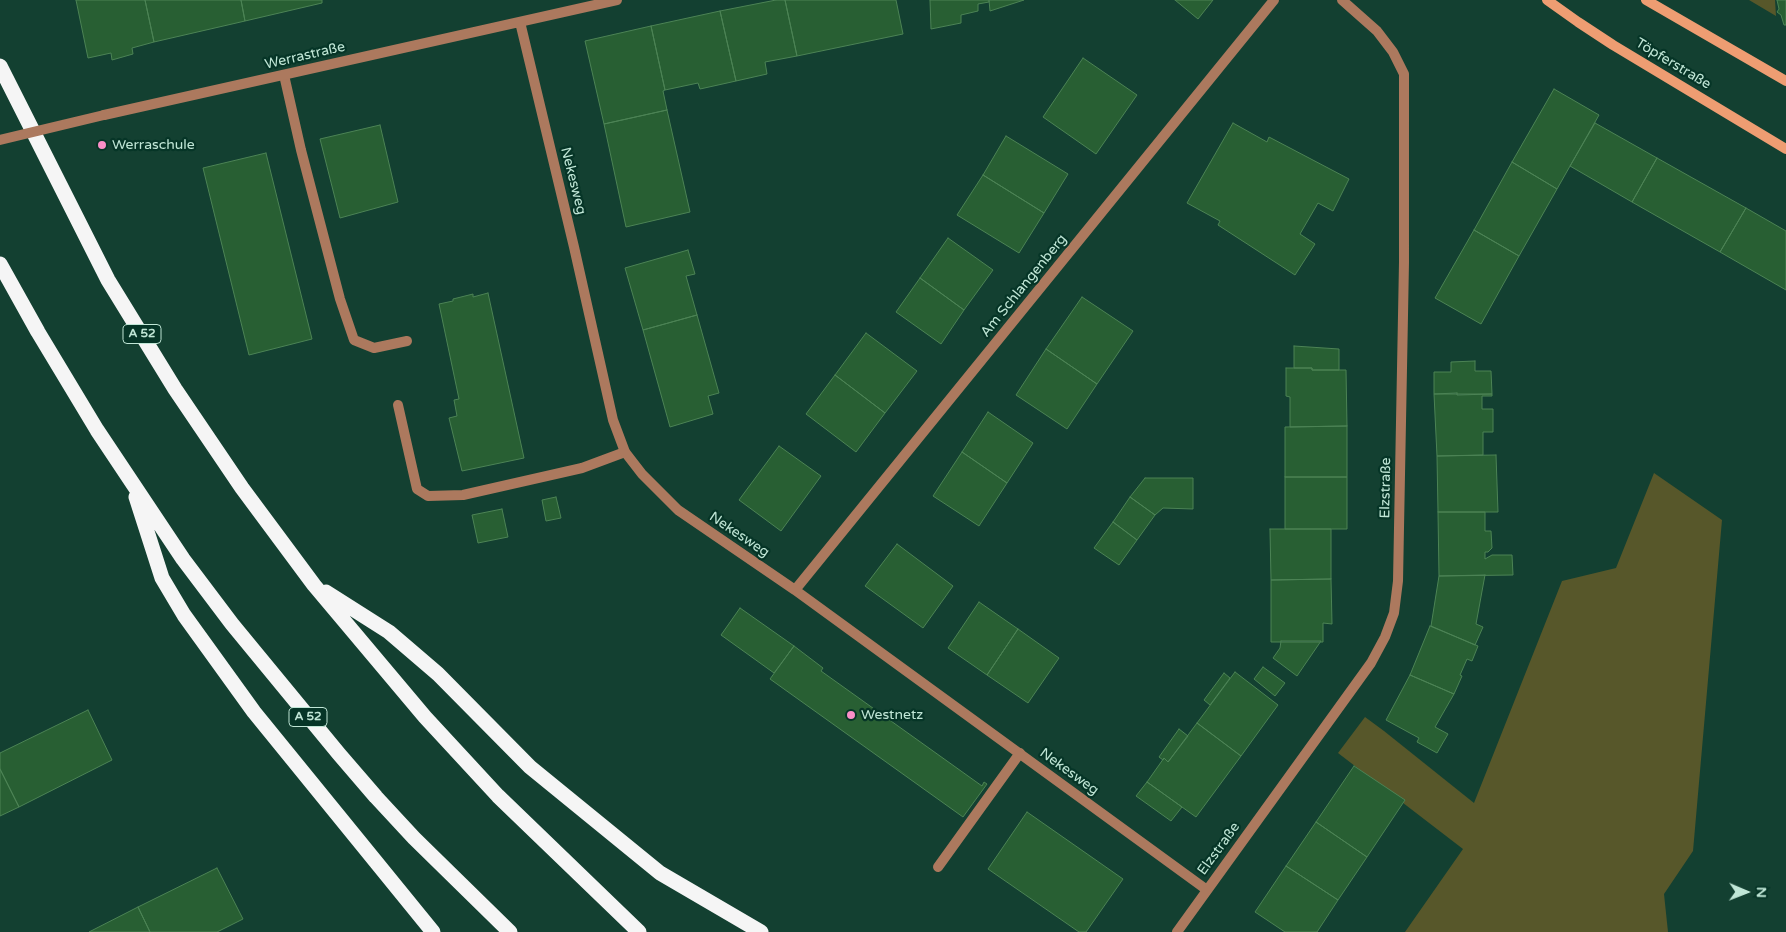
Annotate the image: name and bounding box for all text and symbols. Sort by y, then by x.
street label: Töpferstraße [1632,35,1714,93]
street label: Werrastraße [263,39,347,73]
place label: Werraschule [112,137,195,153]
marker: Werraschule [96,139,108,151]
street label: Nekesweg [557,146,589,216]
street label: Am Schlangenberg [977,231,1071,341]
road number: A 52 [123,324,161,344]
street label: Elzstraße [1377,457,1395,519]
street label: Nekesweg [706,509,772,561]
place label: Westnetz [861,707,923,723]
road number: A 52 [289,708,327,726]
marker: Westnetz [845,709,857,721]
street label: Nekesweg [1036,745,1102,799]
street label: Elzstraße [1194,819,1244,879]
north arrow [1721,867,1771,917]
text: N [1753,886,1770,898]

